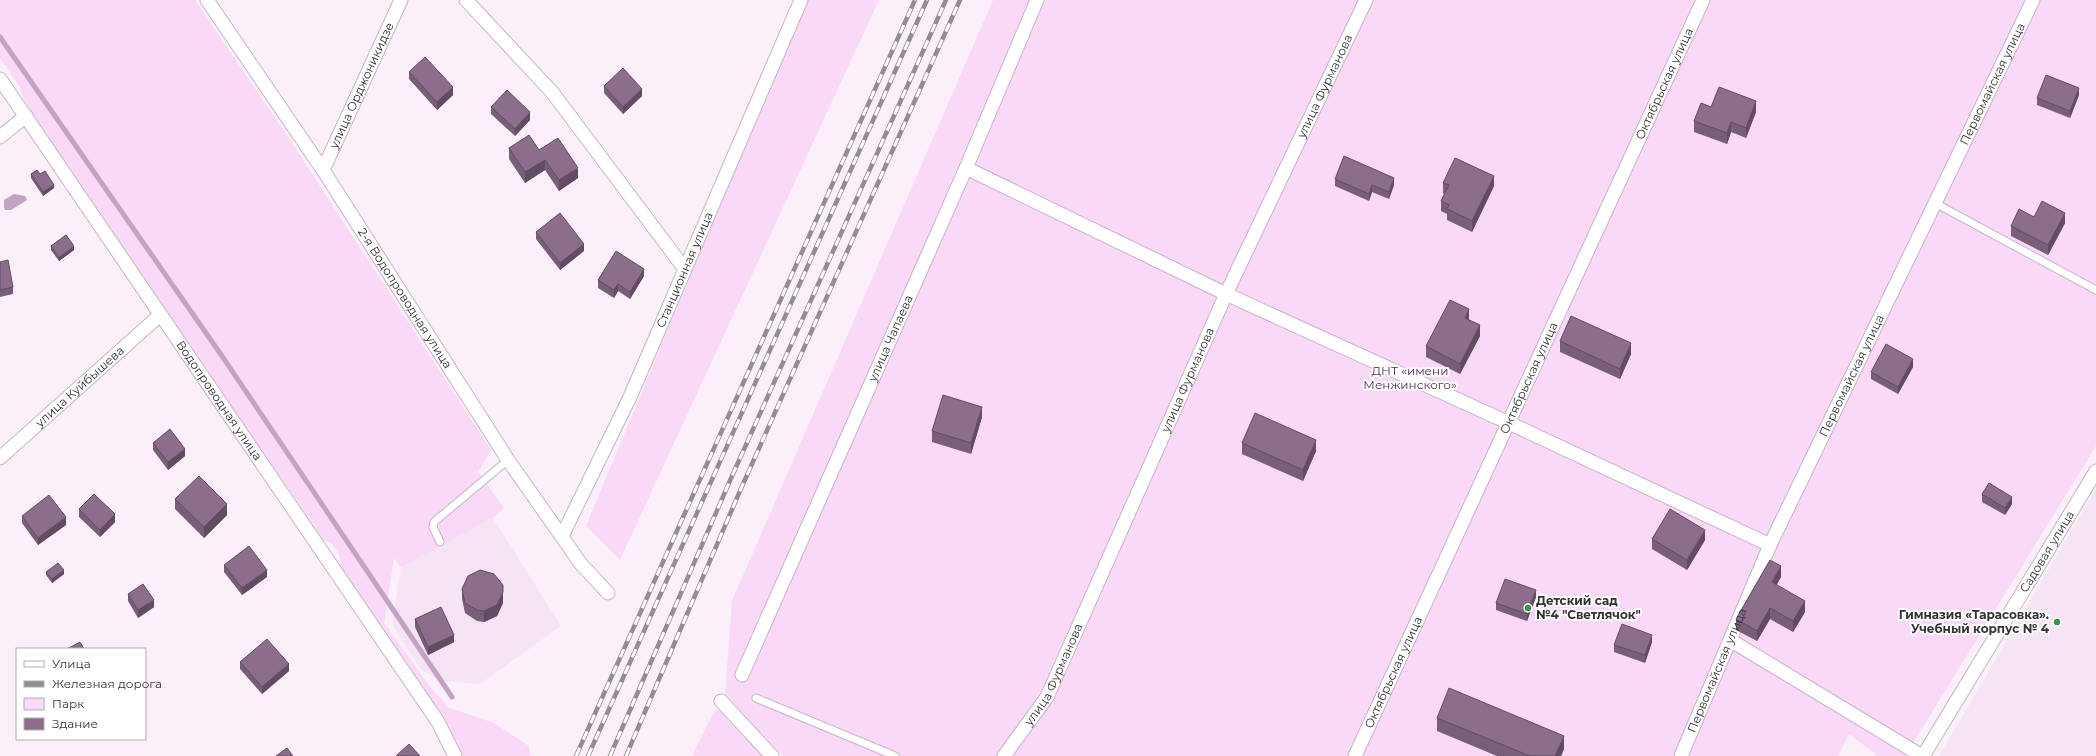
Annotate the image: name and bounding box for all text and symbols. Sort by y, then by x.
street label: улица Орджоникидзе [325,20,397,152]
street label: Первомайская улица [1956,20,2028,147]
street label: Октябрьская улица [1632,25,1696,142]
street label: улица Фурманова [1293,32,1356,141]
street label: Станционная улица [653,210,716,330]
street label: 2-я Водопроводная улица [355,225,456,371]
street label: улица Чапаева [864,293,916,385]
street label: Первомайская улица [1815,312,1887,439]
street label: Октябрьская улица [1496,320,1561,436]
street label: улица Фурманова [1157,325,1217,435]
street label: Водопроводная улица [173,337,266,463]
street label: улица Куйбышева [31,343,127,431]
park label: ДНТ «имени Менжинского» [1363,363,1457,392]
street label: Садовая улица [2016,508,2077,595]
place label: Детский сад №4 "Светлячок" [1536,593,1641,622]
marker: Детский сад №4 "Светлячок" [1523,603,1533,613]
street label: Первомайская улица [1684,606,1750,735]
place label: Гимназия «Тарасовка». Учебный корпус № 4 [1899,607,2050,636]
street label: Октябрьская улица [1361,614,1425,730]
marker: Гимназия «Тарасовка». Учебный корпус № 4 [2052,617,2062,627]
street label: улица Фурманова [1020,621,1086,729]
legend [16,648,146,740]
text: Улица [52,656,91,671]
text: Железная дорога [52,676,162,691]
text: Парк [52,696,84,711]
text: Здание [52,716,98,731]

